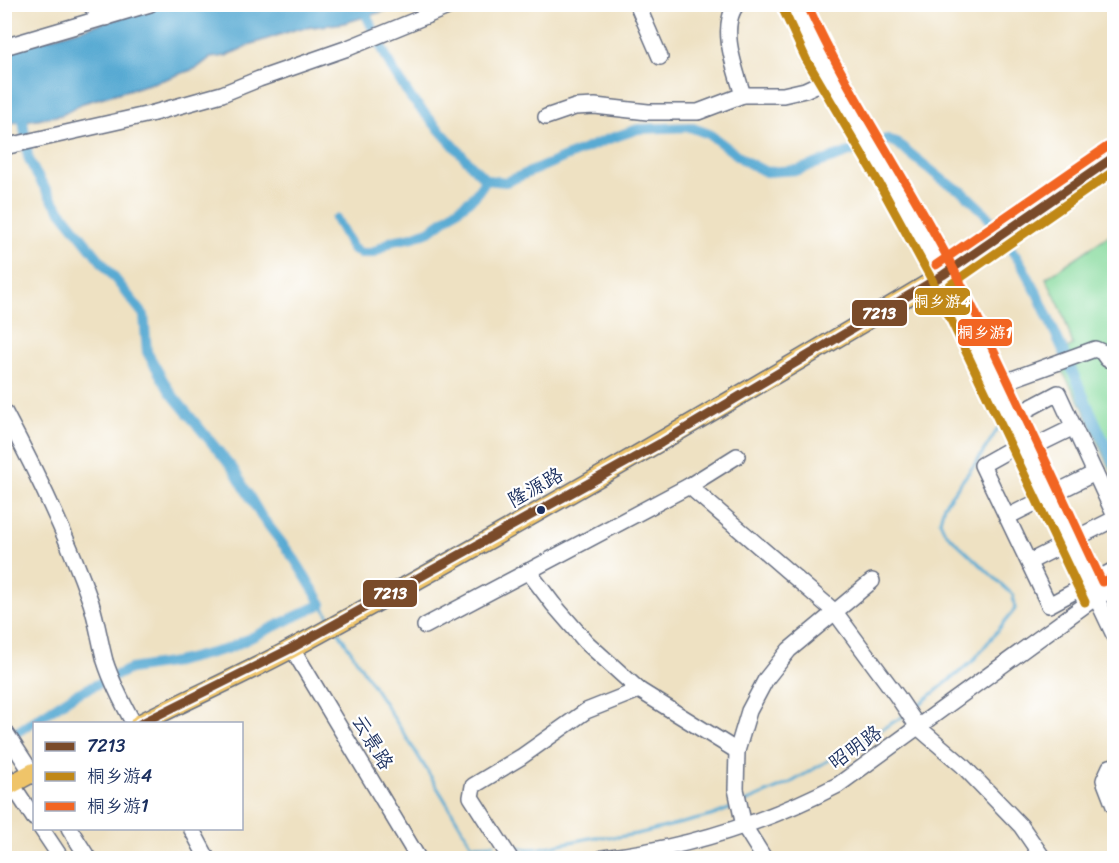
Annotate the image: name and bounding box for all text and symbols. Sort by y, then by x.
text: 桐乡游4 [913,287,971,316]
line badge: 桐乡游4 [914,287,971,316]
line badge: 7213 [851,299,908,327]
text: 7213 [862,299,896,328]
line badge: 桐乡游1 [957,318,1013,347]
text: 桐乡游1 [958,318,1013,347]
street label: 隆源路 [501,457,571,517]
unlabelled marker [535,504,547,516]
line badge: 7213 [362,579,418,608]
text: 7213 [373,579,407,608]
street label: 云景路 [342,708,404,778]
street label: 昭明路 [821,715,891,779]
legend [33,722,243,830]
text: 7213 [87,730,125,762]
text: 桐乡游4 [87,760,152,792]
text: 桐乡游1 [87,790,149,822]

